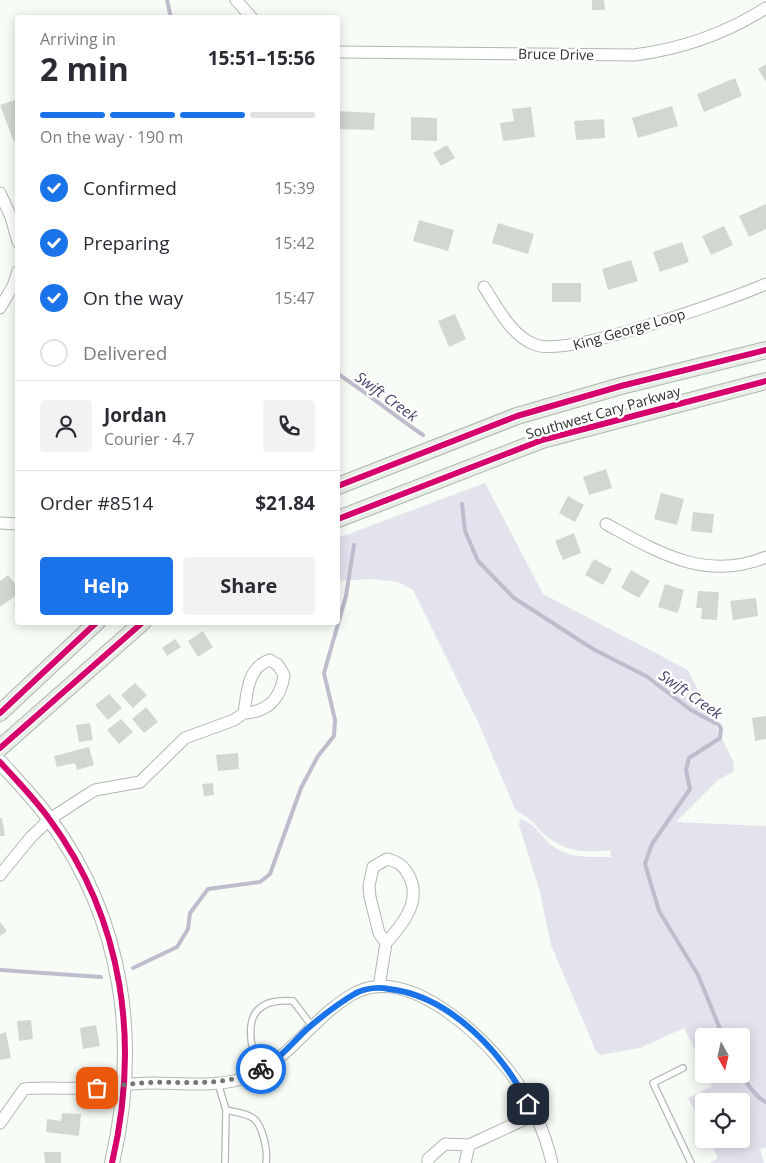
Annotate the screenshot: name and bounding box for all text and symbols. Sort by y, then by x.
text: Arriving in [40,28,116,50]
street label: Bruce Drive [518,44,594,64]
text: 15:51–15:56 [208,45,315,71]
text: 2 min [40,47,129,90]
text: On the way · 190 m [40,126,183,148]
icon: check [40,174,68,202]
text: Confirmed [83,175,177,201]
text: 15:39 [274,177,315,199]
icon: check [40,229,68,257]
text: Preparing [83,230,170,256]
text: 15:42 [274,232,315,254]
icon: check [40,284,68,312]
text: On the way [83,285,183,311]
text: 15:47 [274,287,315,309]
street label: King George Loop [571,304,687,354]
text: Delivered [83,340,167,366]
water label: Swift Creek [352,367,423,426]
street label: Southwest Cary Parkway [523,381,684,443]
button: person [40,400,92,452]
button: phone [263,400,315,452]
text: Jordan [104,402,167,428]
text: Courier · 4.7 [104,428,195,450]
text: Order #8514 [40,490,153,516]
text: $21.84 [255,490,315,516]
button: Help [40,557,173,615]
button: Share [183,557,315,615]
water label: Swift Creek [656,665,727,723]
north arrow [695,1028,750,1082]
map controls [695,1028,750,1148]
courier [236,1044,286,1094]
icon: bike [247,1055,275,1083]
pin [76,1067,118,1109]
icon: bag [83,1074,111,1102]
pin [507,1083,549,1125]
icon: home [514,1090,542,1118]
button: locate [695,1093,750,1148]

